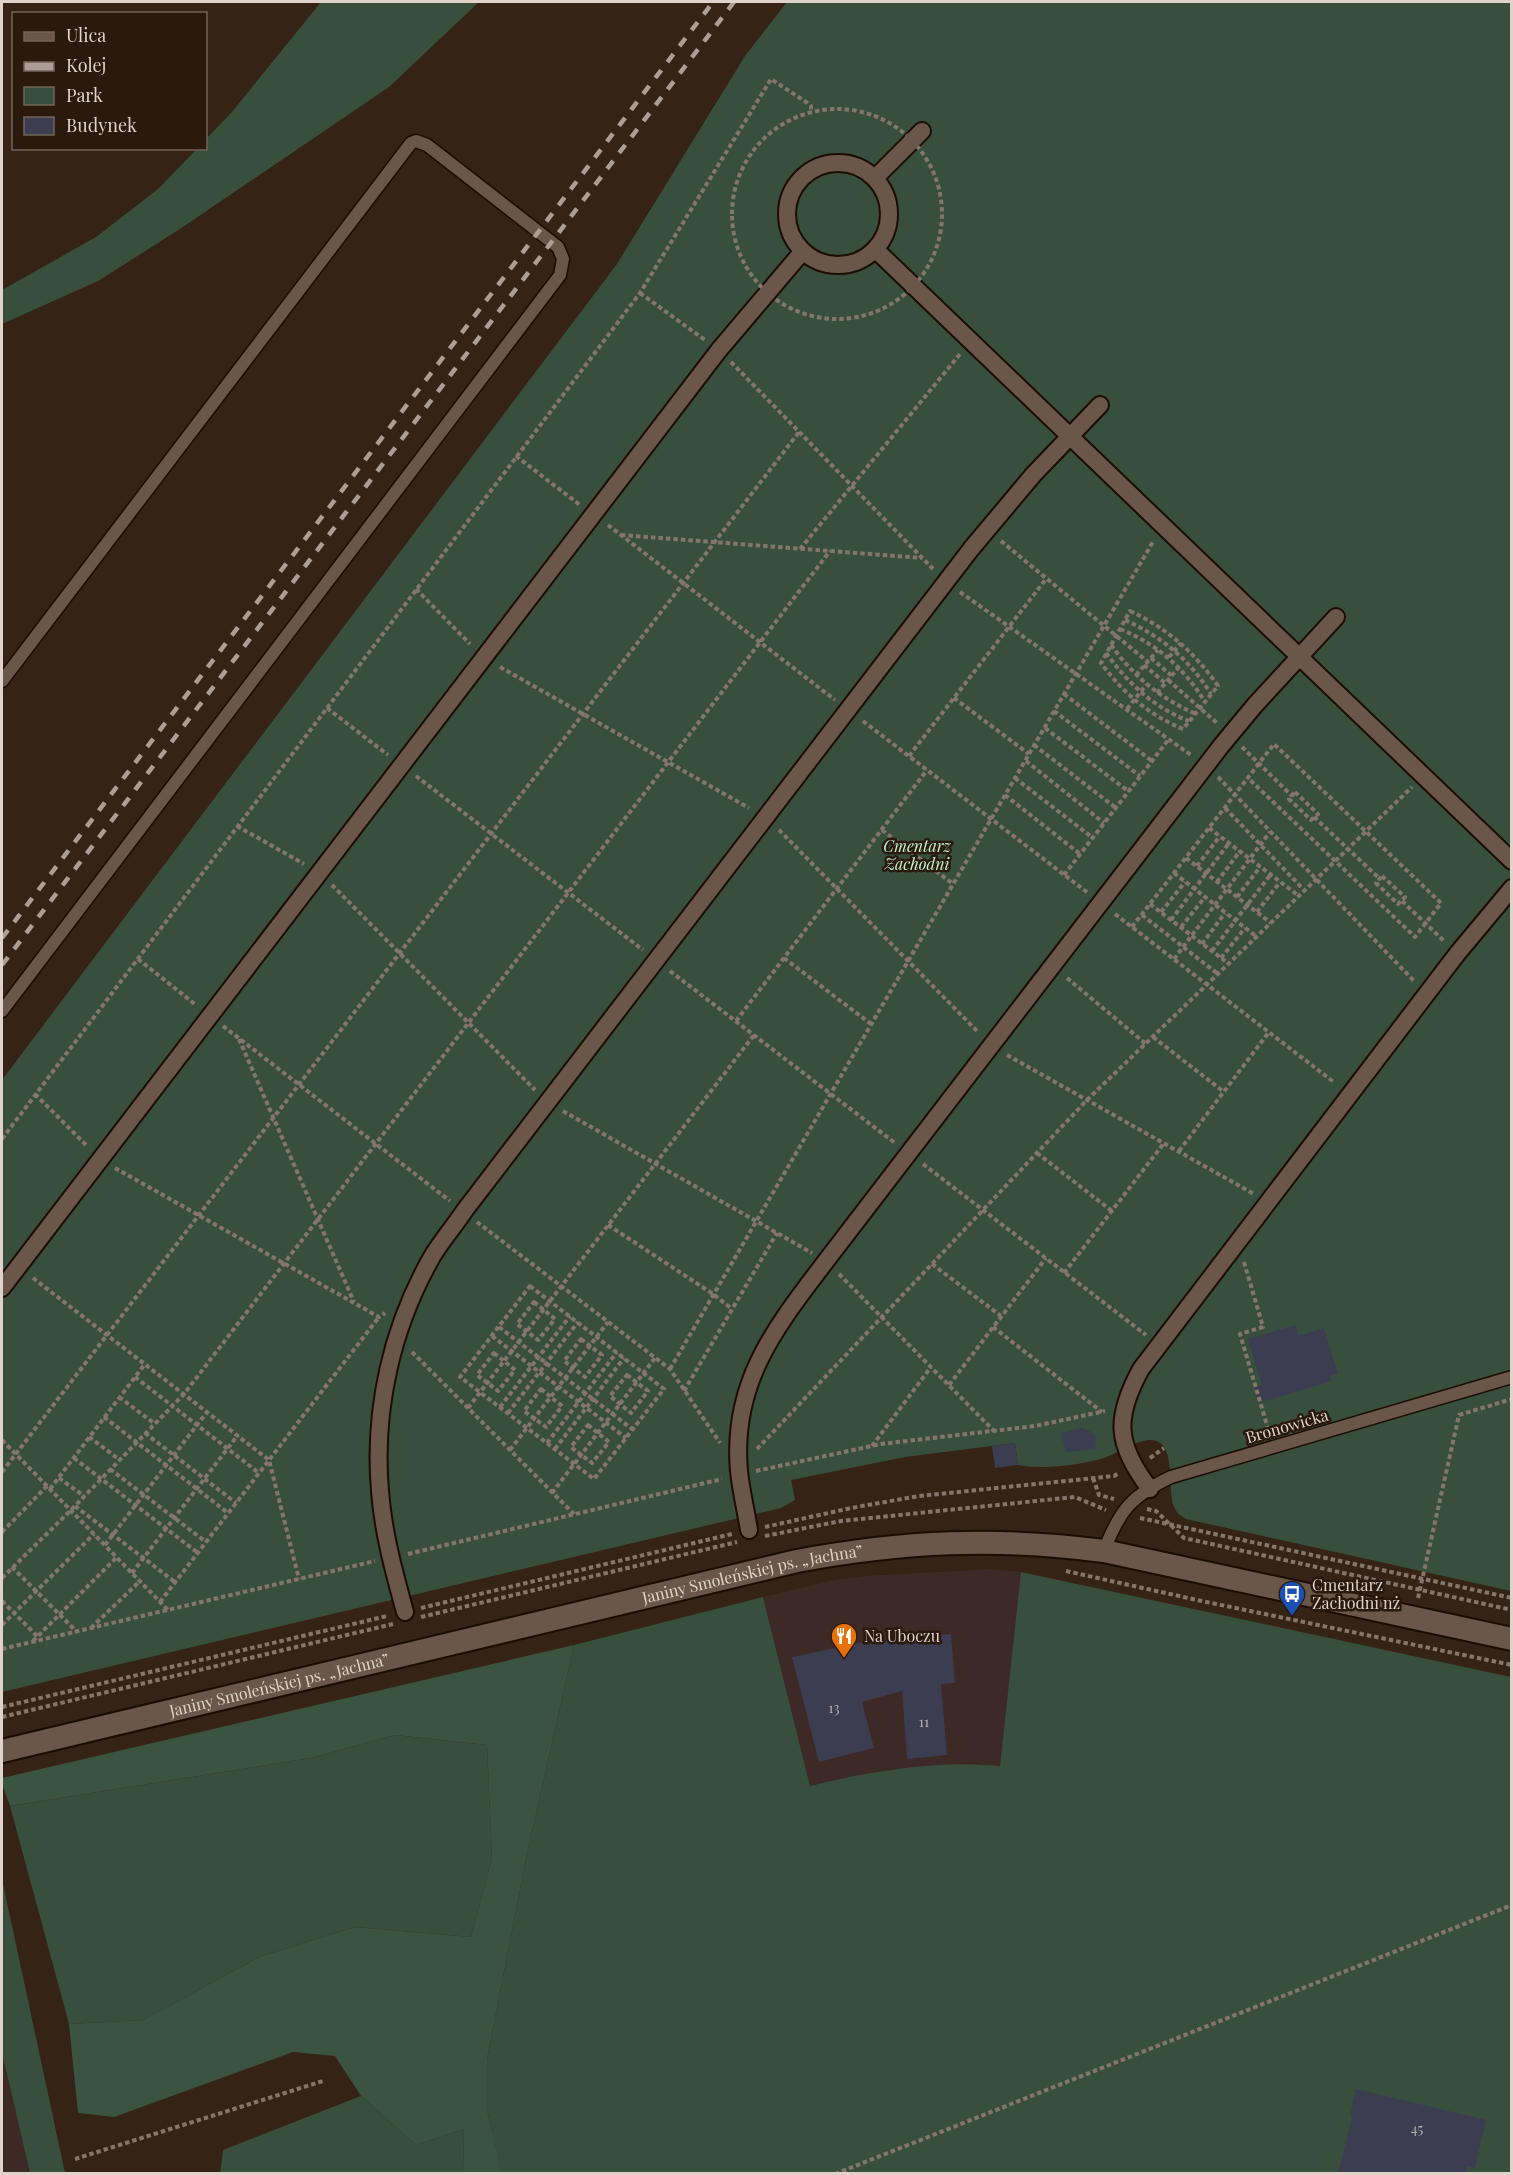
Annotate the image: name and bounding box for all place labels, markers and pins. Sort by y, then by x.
place label: Cmentarz Zachodni nż [1312,1574,1400,1613]
bus stop icon: Cmentarz Zachodni nż [1277,1579,1307,1617]
restaurant icon: Na Uboczu [829,1621,859,1659]
place label: Na Uboczu [864,1625,940,1646]

